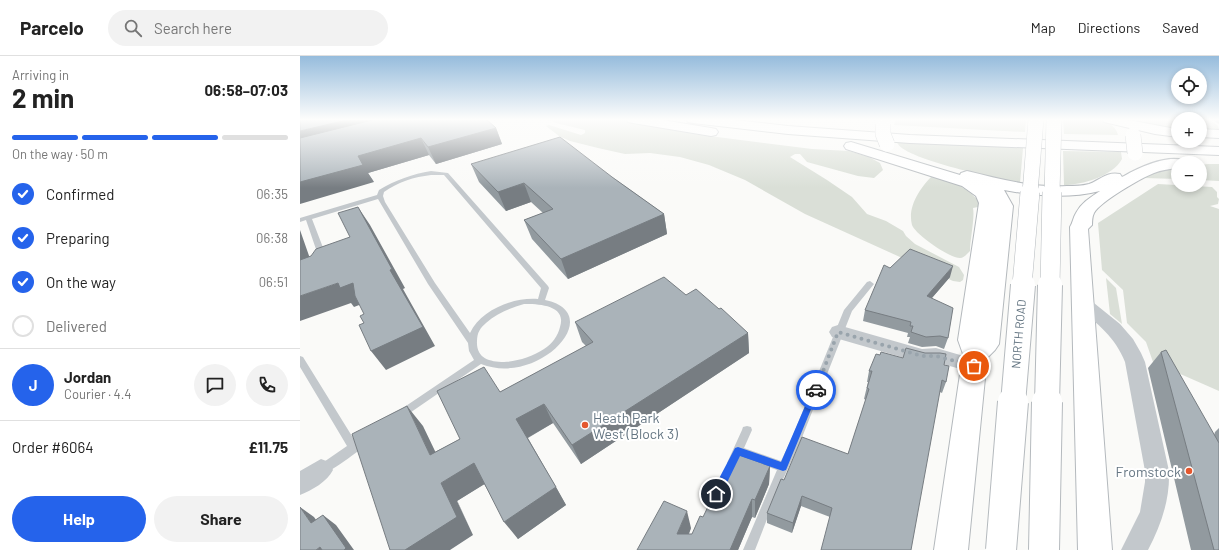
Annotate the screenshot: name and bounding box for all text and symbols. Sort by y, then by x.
search box [108,10,388,46]
text: Parcelo [20,16,84,39]
icon: search [122,17,144,39]
text: Search here [154,19,232,37]
text: Map [1031,19,1056,36]
text: Directions [1078,19,1140,36]
text: Saved [1162,19,1199,36]
text: Arriving in [12,67,69,83]
map controls [1171,68,1207,192]
button: locate [1171,68,1207,104]
text: 06:58–07:03 [204,81,288,99]
text: 2 min [12,82,74,113]
button: + [1171,112,1207,148]
text: On the way · 50 m [12,146,108,162]
button: − [1171,156,1207,192]
icon: check [12,183,34,205]
text: Confirmed [46,185,114,203]
text: 06:35 [256,186,288,202]
icon: check [12,227,34,249]
text: Preparing [46,229,110,247]
text: 06:38 [256,230,288,246]
icon: check [12,271,34,293]
text: On the way [46,273,116,291]
text: 06:51 [259,274,288,290]
street label: NORTH ROAD [1008,299,1028,369]
text: Delivered [46,317,107,335]
pin [957,349,991,383]
icon: bag [963,355,985,377]
button: chat [194,364,236,406]
button: phone [246,364,288,406]
text: Jordan [64,368,111,386]
courier [796,370,836,410]
text: J [29,376,37,394]
icon: car [805,379,827,401]
text: Courier · 4.4 [64,386,132,402]
place label: Heath Park West (Block 3) [593,409,678,442]
marker: Heath Park West (Block 3) [580,420,590,430]
text: Order #6064 [12,438,93,456]
text: £11.75 [249,438,288,456]
place label: Fromstock [1115,463,1181,480]
marker: Fromstock [1184,466,1194,476]
pin [699,477,733,511]
icon: home [705,483,727,505]
button: Help [12,496,146,542]
button: Share [154,496,288,542]

